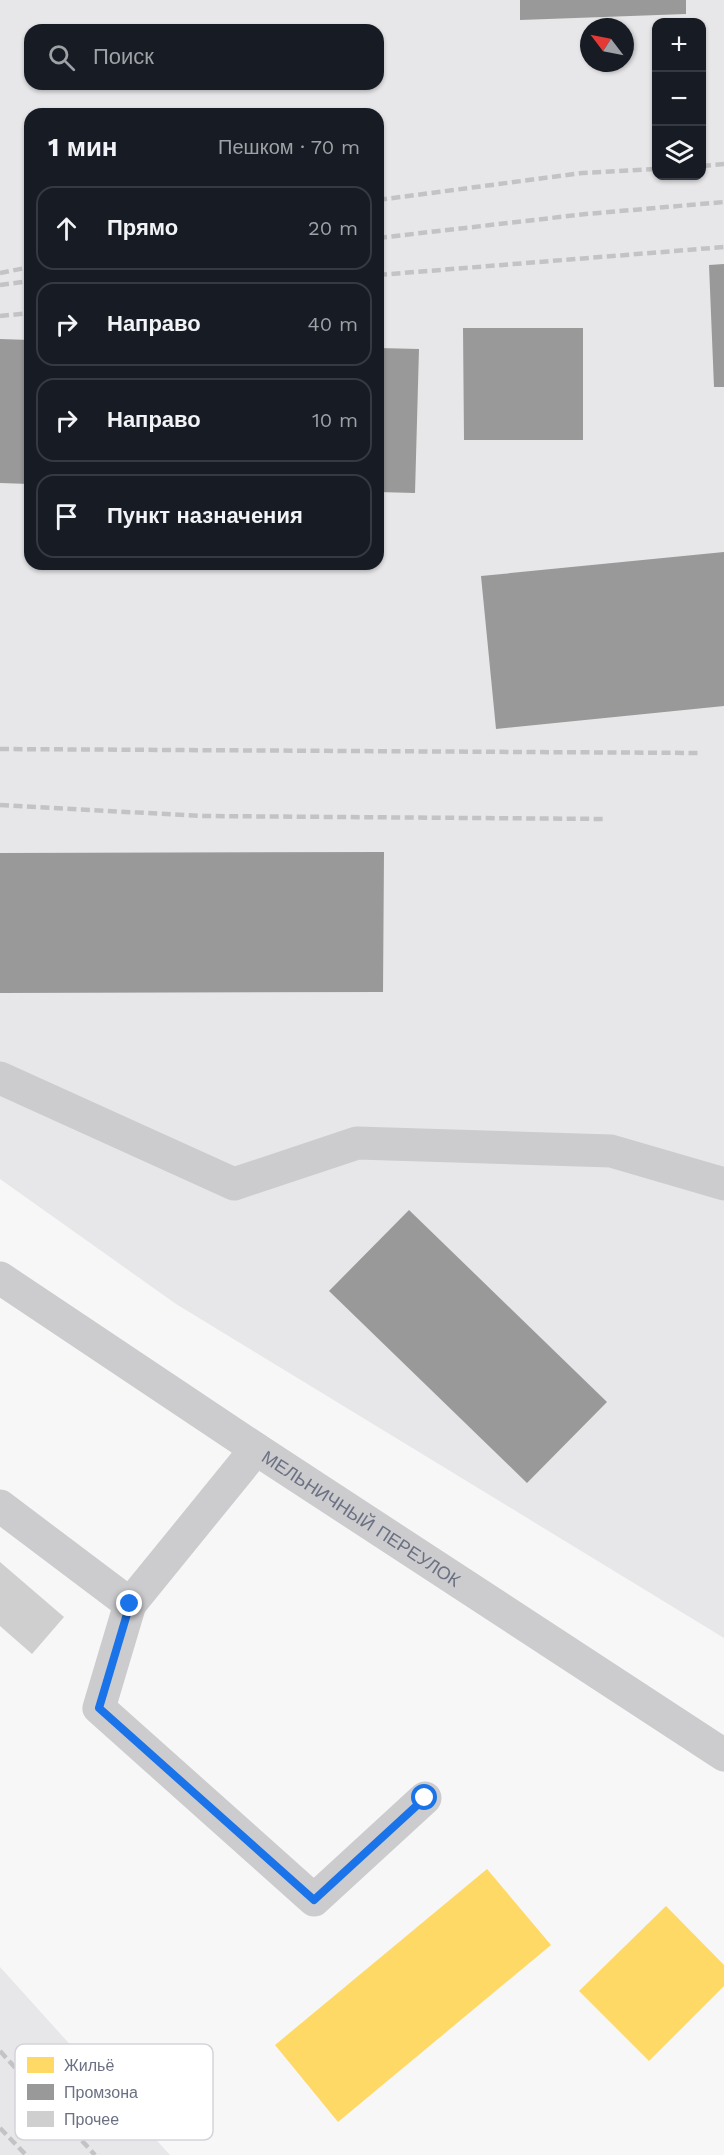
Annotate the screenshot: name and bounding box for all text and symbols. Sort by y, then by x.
north arrow [580,18,634,72]
map controls [652,18,706,180]
button: + [652,18,706,72]
search box [24,24,384,90]
icon: search [45,41,78,74]
text: Поиск [93,44,154,69]
button: − [652,72,706,126]
button: layers [652,126,706,180]
text: 1 мин [48,132,118,162]
text: Пешком · 70 m [218,135,360,159]
icon: ahead [50,212,83,245]
text: Прямо [107,215,178,240]
text: 20 m [308,216,358,240]
icon: right [50,308,83,341]
text: Направо [107,311,201,336]
text: 40 m [307,312,358,336]
icon: right [50,404,83,437]
text: Направо [107,407,201,432]
text: 10 m [312,408,358,432]
icon: arrive [50,500,83,533]
text: Пункт назначения [107,503,303,528]
street label: МЕЛЬНИЧНЫЙ ПЕРЕУЛОК [258,1446,465,1591]
route end [116,1590,142,1616]
route start [411,1784,437,1810]
legend [15,2044,213,2140]
text: Жильё [64,2056,114,2075]
text: Промзона [64,2083,138,2102]
text: Прочее [64,2110,119,2129]

